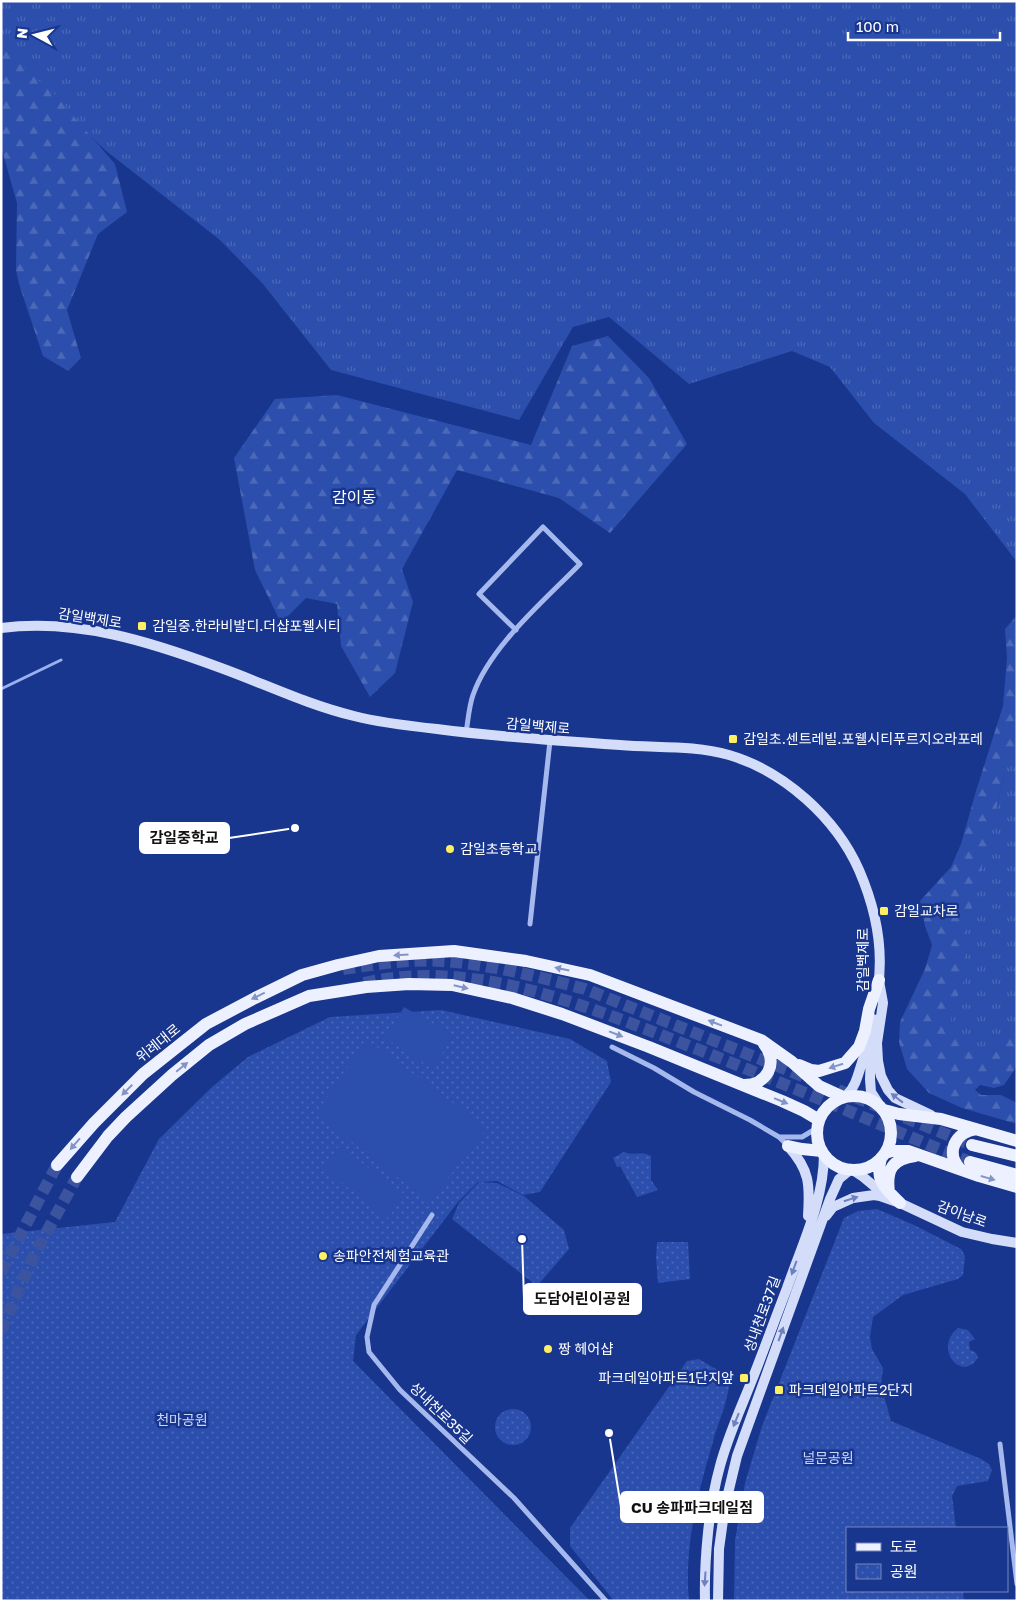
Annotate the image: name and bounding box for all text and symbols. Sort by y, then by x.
north arrow [10,10,60,60]
scale bar [848,10,1000,42]
text: 100 m [856,17,899,35]
text: N [13,27,31,40]
district label: 감이동 [332,487,376,507]
street label: 감일백제로 [57,604,123,631]
place label: 감일중.한라비발디.더샵포웰시티 [152,617,341,634]
marker: 감일중.한라비발디.더샵포웰시티 [136,620,148,632]
street label: 감일백제로 [505,714,571,737]
place label: 감일초.센트레빌.포웰시티푸르지오라포레 [743,730,983,747]
marker: 감일초.센트레빌.포웰시티푸르지오라포레 [727,733,739,745]
callout: 감일중학교 [140,823,229,853]
text: 감일중학교 [149,828,219,846]
place label: 감일초등학교 [460,840,537,857]
marker: 감일초등학교 [444,843,456,855]
place label: 감일교차로 [894,902,959,919]
marker: 감일교차로 [878,905,890,917]
street label: 감일백제로 [854,928,871,992]
one-way arrow [393,951,409,959]
one-way arrow [555,965,570,973]
one-way arrow [454,983,469,991]
one-way arrow [251,992,266,1000]
one-way arrow [707,1019,722,1027]
street label: 위례대로 [132,1020,183,1065]
one-way arrow [609,1031,624,1039]
one-way arrow [175,1062,188,1073]
one-way arrow [828,1063,843,1070]
one-way arrow [121,1084,133,1096]
one-way arrow [891,1093,904,1103]
one-way arrow [774,1097,789,1105]
one-way arrow [70,1138,81,1151]
one-way arrow [981,1175,996,1183]
one-way arrow [843,1195,858,1202]
street label: 감이남로 [935,1197,989,1230]
place label: 송파안전체험교육관 [333,1247,449,1264]
marker: 송파안전체험교육관 [317,1250,329,1262]
one-way arrow [790,1261,798,1276]
street label: 성내천로37길 [740,1273,783,1354]
callout: 도담어린이공원 [524,1284,641,1314]
text: 도담어린이공원 [534,1289,630,1307]
one-way arrow [777,1326,785,1341]
place label: 짱 헤어샵 [558,1340,613,1357]
marker: 짱 헤어샵 [542,1343,554,1355]
place label: 파크데일아파트1단지앞 [598,1369,734,1386]
marker: 파크데일아파트1단지앞 [738,1372,750,1384]
street label: 성내천로35길 [406,1378,476,1447]
place label: 파크데일아파트2단지 [789,1381,913,1398]
marker: 파크데일아파트2단지 [773,1384,785,1396]
park label: 천마공원 [156,1411,208,1428]
one-way arrow [732,1413,740,1428]
park label: 널문공원 [802,1449,854,1466]
callout: CU 송파파크데일점 [621,1492,763,1522]
text: CU 송파파크데일점 [631,1498,753,1516]
legend [846,1527,1008,1592]
text: 도로 [890,1537,918,1555]
text: 공원 [890,1562,918,1580]
one-way arrow [701,1571,709,1587]

